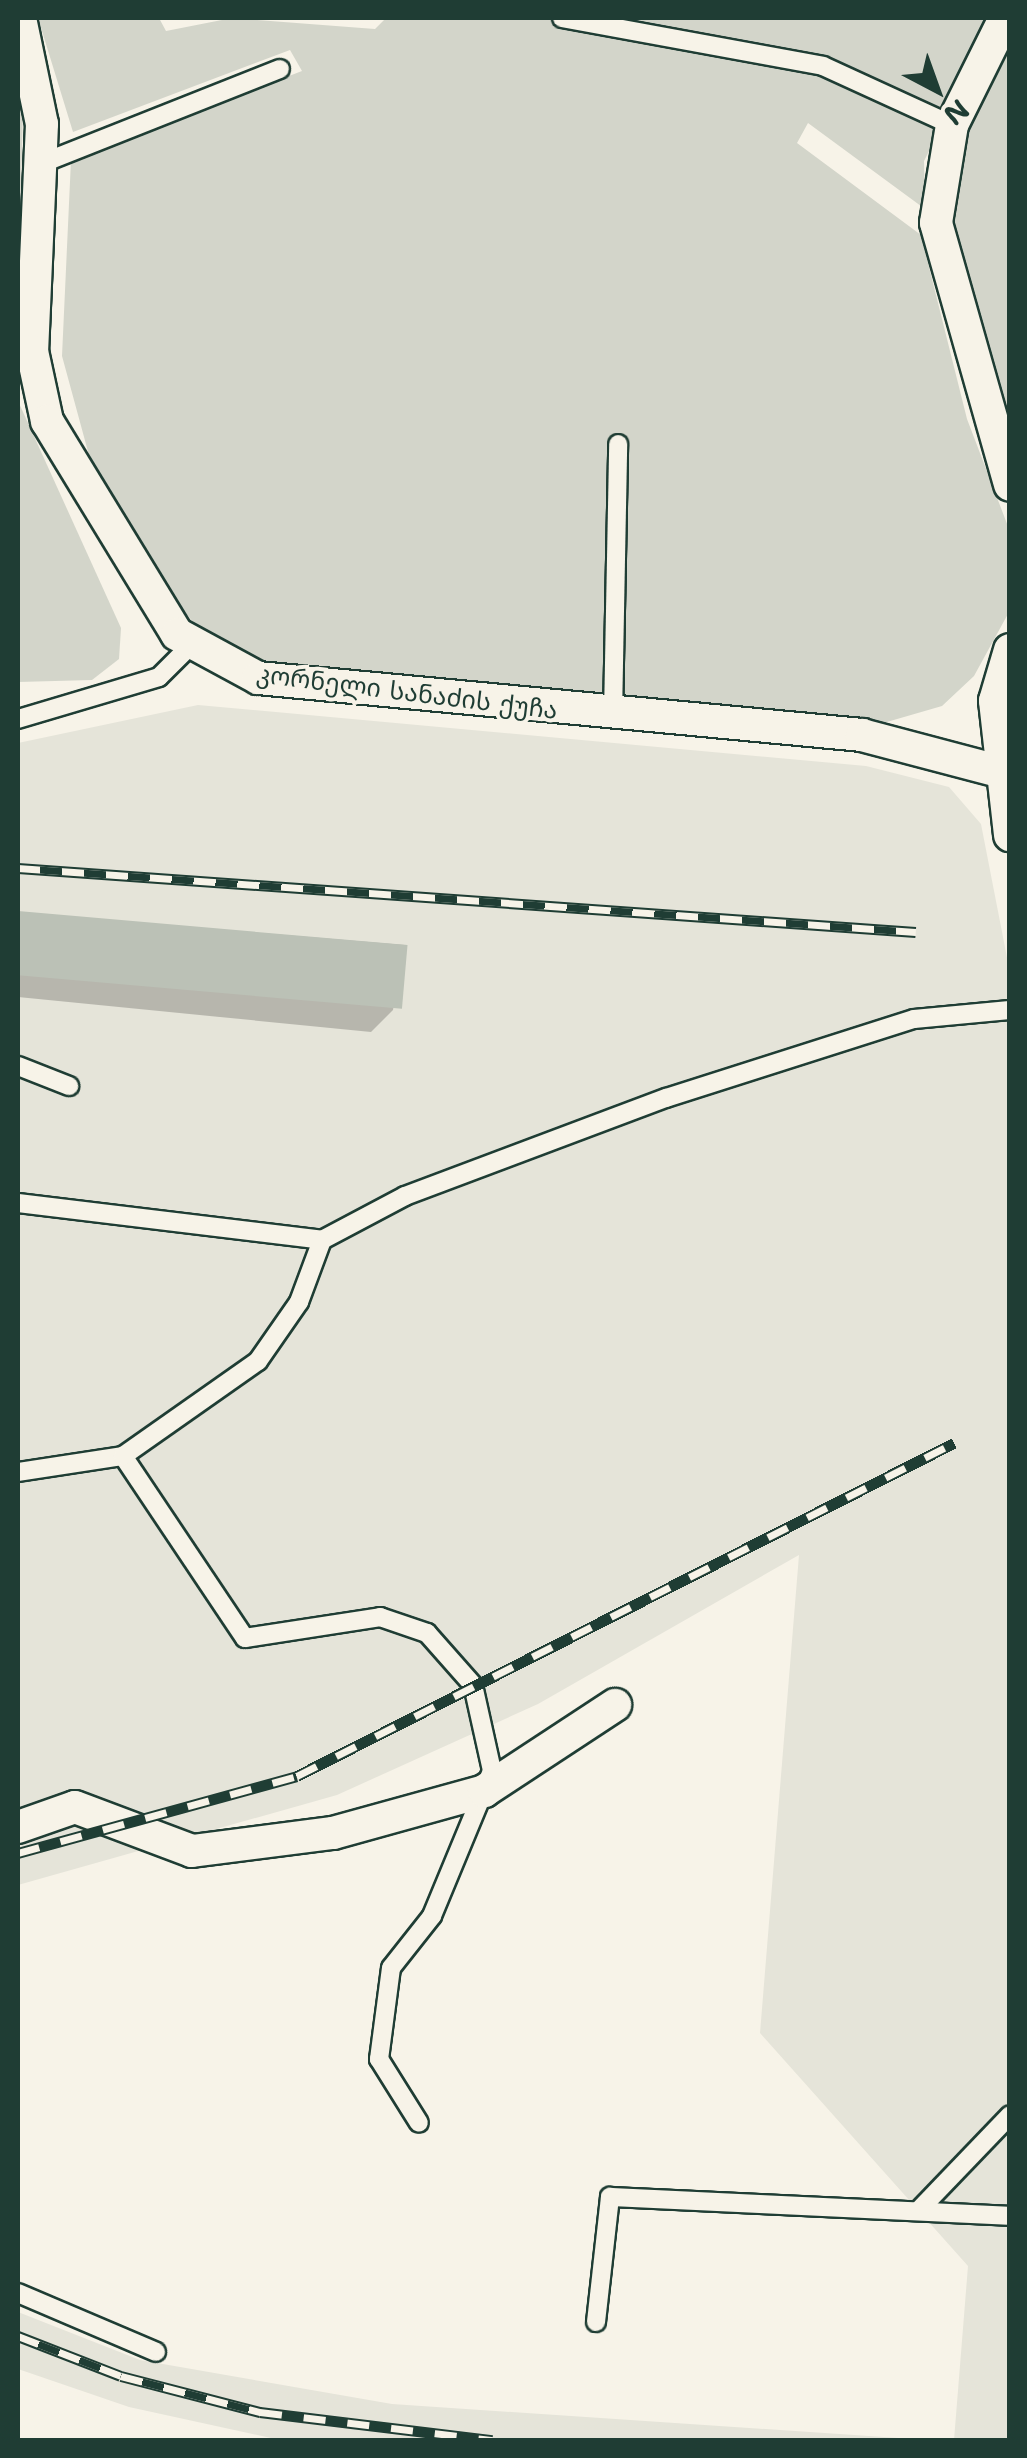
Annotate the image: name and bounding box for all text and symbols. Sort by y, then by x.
north arrow [887,40,987,140]
text: N [936,91,978,134]
street label: კორნელი სანაძის ქუჩა [255,659,559,725]

